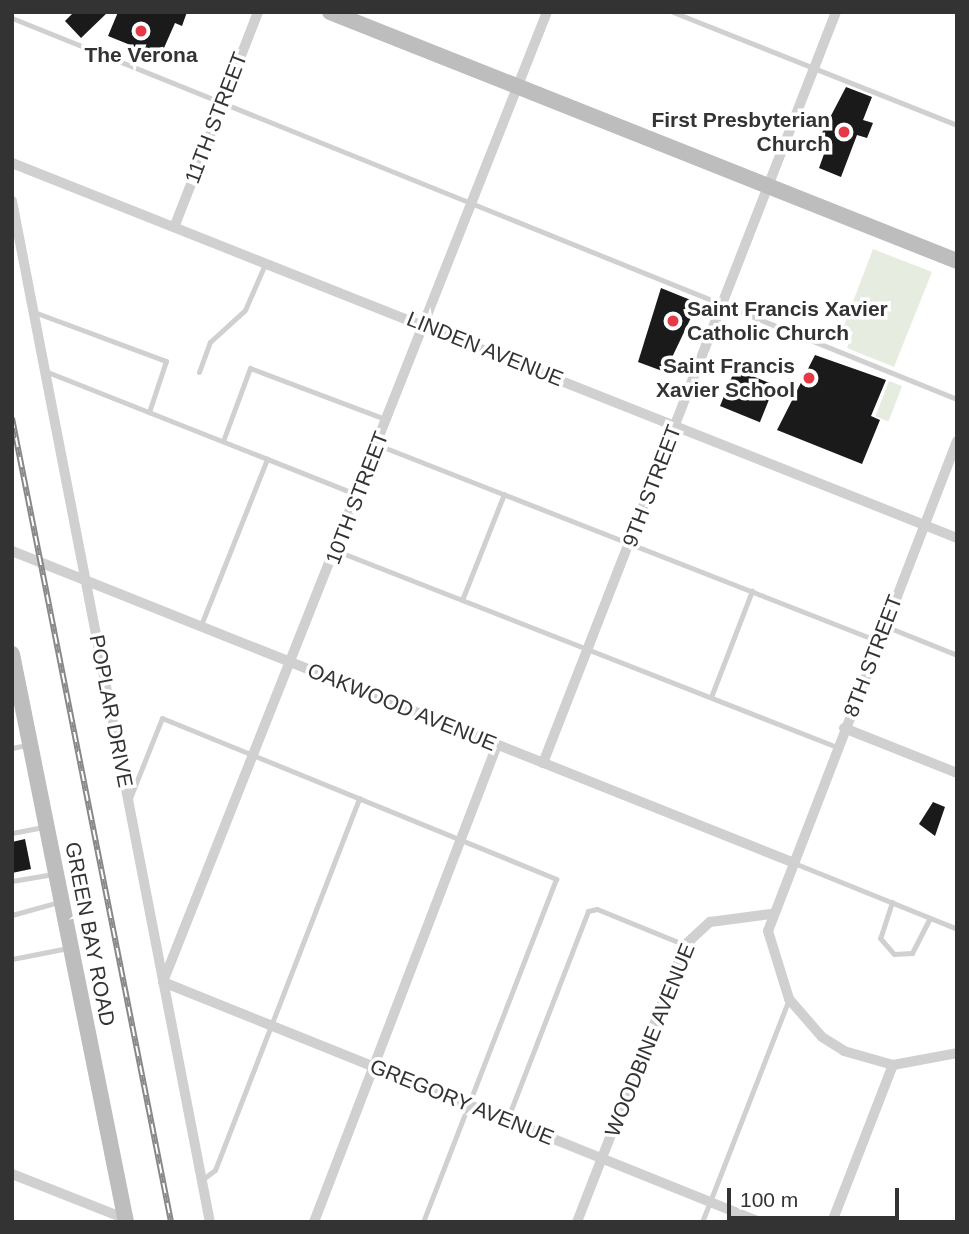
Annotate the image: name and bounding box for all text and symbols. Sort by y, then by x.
marker: The Verona [133,23,149,39]
place label: The Verona [84,42,198,68]
street label: 11TH STREET [179,49,253,187]
place label: First Presbyterian Church [651,107,830,157]
marker: First Presbyterian Church [836,124,852,140]
place label: Saint Francis Xavier Catholic Church [687,296,888,346]
street label: LINDEN AVENUE [403,306,567,392]
marker: Saint Francis Xavier Catholic Church [665,313,681,329]
place label: Saint Francis Xavier School [656,353,795,403]
marker: Saint Francis Xavier School [801,370,817,386]
street label: 9TH STREET [617,422,687,550]
street label: 10TH STREET [320,428,394,568]
street label: 8TH STREET [838,592,908,720]
street label: POPLAR DRIVE [84,632,138,790]
street label: OAKWOOD AVENUE [303,657,501,757]
street label: GREEN BAY ROAD [60,840,120,1028]
street label: WOODBINE AVENUE [599,939,701,1141]
street label: GREGORY AVENUE [366,1053,558,1151]
scale bar [731,1174,902,1218]
text: 100 m [740,1188,798,1211]

